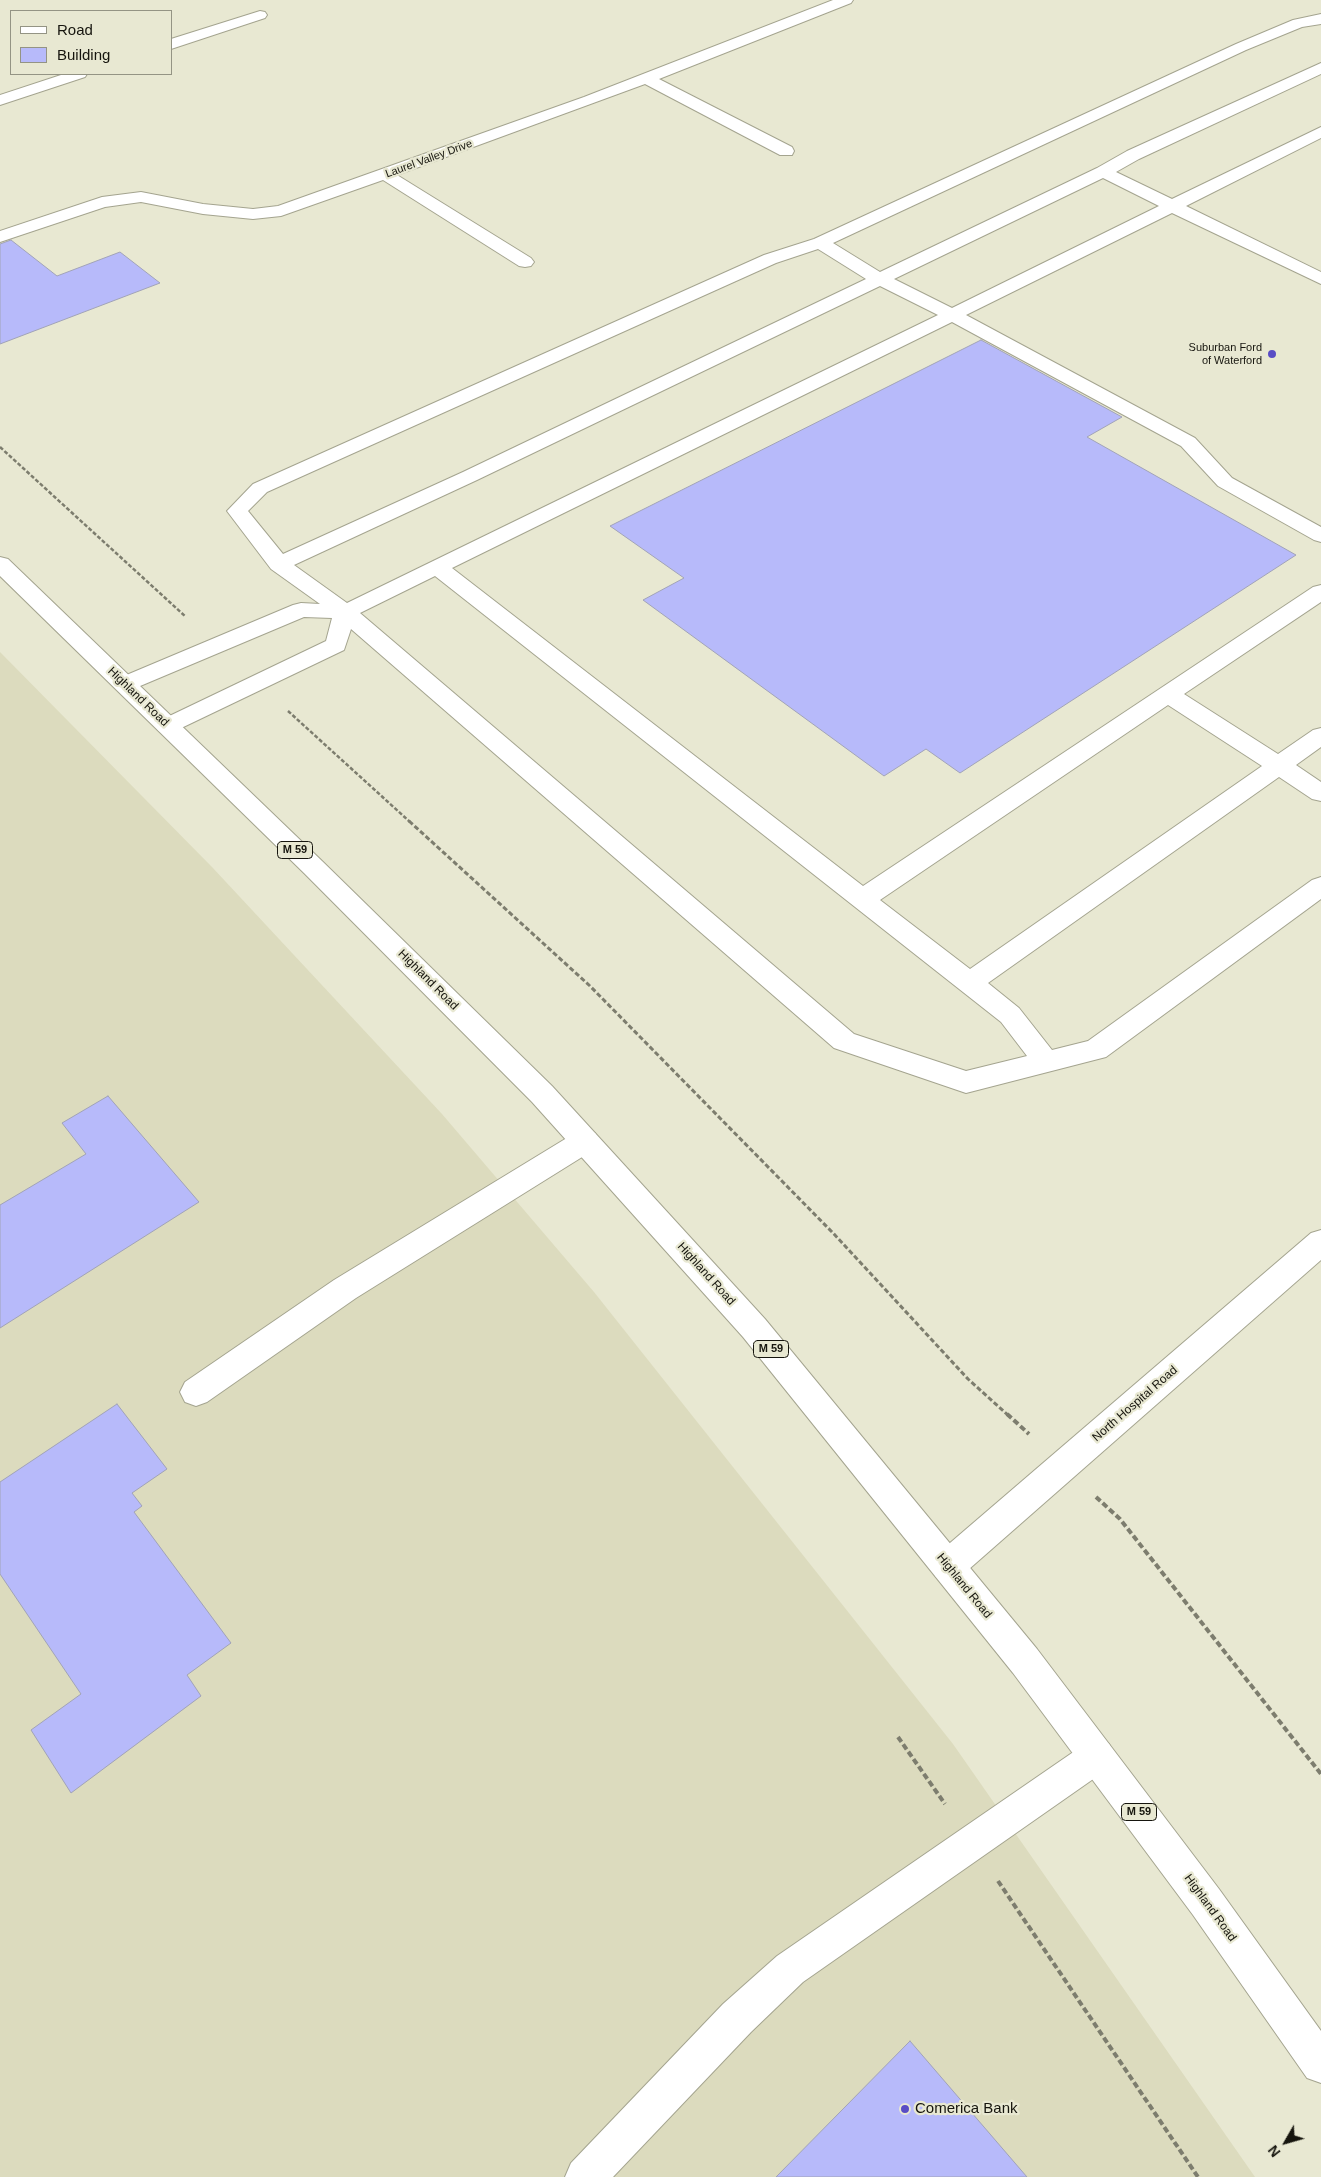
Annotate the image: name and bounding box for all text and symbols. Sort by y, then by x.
legend [10,10,172,75]
text: Road [57,21,93,38]
text: Building [57,46,110,63]
street label: Laurel Valley Drive [384,137,474,181]
place label: Suburban Ford of Waterford [1189,341,1262,367]
marker: Suburban Ford of Waterford [1266,348,1278,360]
street label: Highland Road [104,664,172,730]
road number: M 59 [278,842,312,858]
street label: Highland Road [395,947,461,1013]
street label: Highland Road [674,1240,738,1308]
road number: M 59 [754,1340,788,1358]
street label: North Hospital Road [1090,1363,1180,1445]
street label: Highland Road [933,1551,995,1621]
road number: M 59 [1122,1804,1156,1820]
street label: Highland Road [1181,1872,1239,1944]
place label: Comerica Bank [915,2100,1018,2118]
marker: Comerica Bank [899,2103,911,2115]
north arrow [1261,2117,1311,2167]
text: N [1265,2142,1284,2160]

